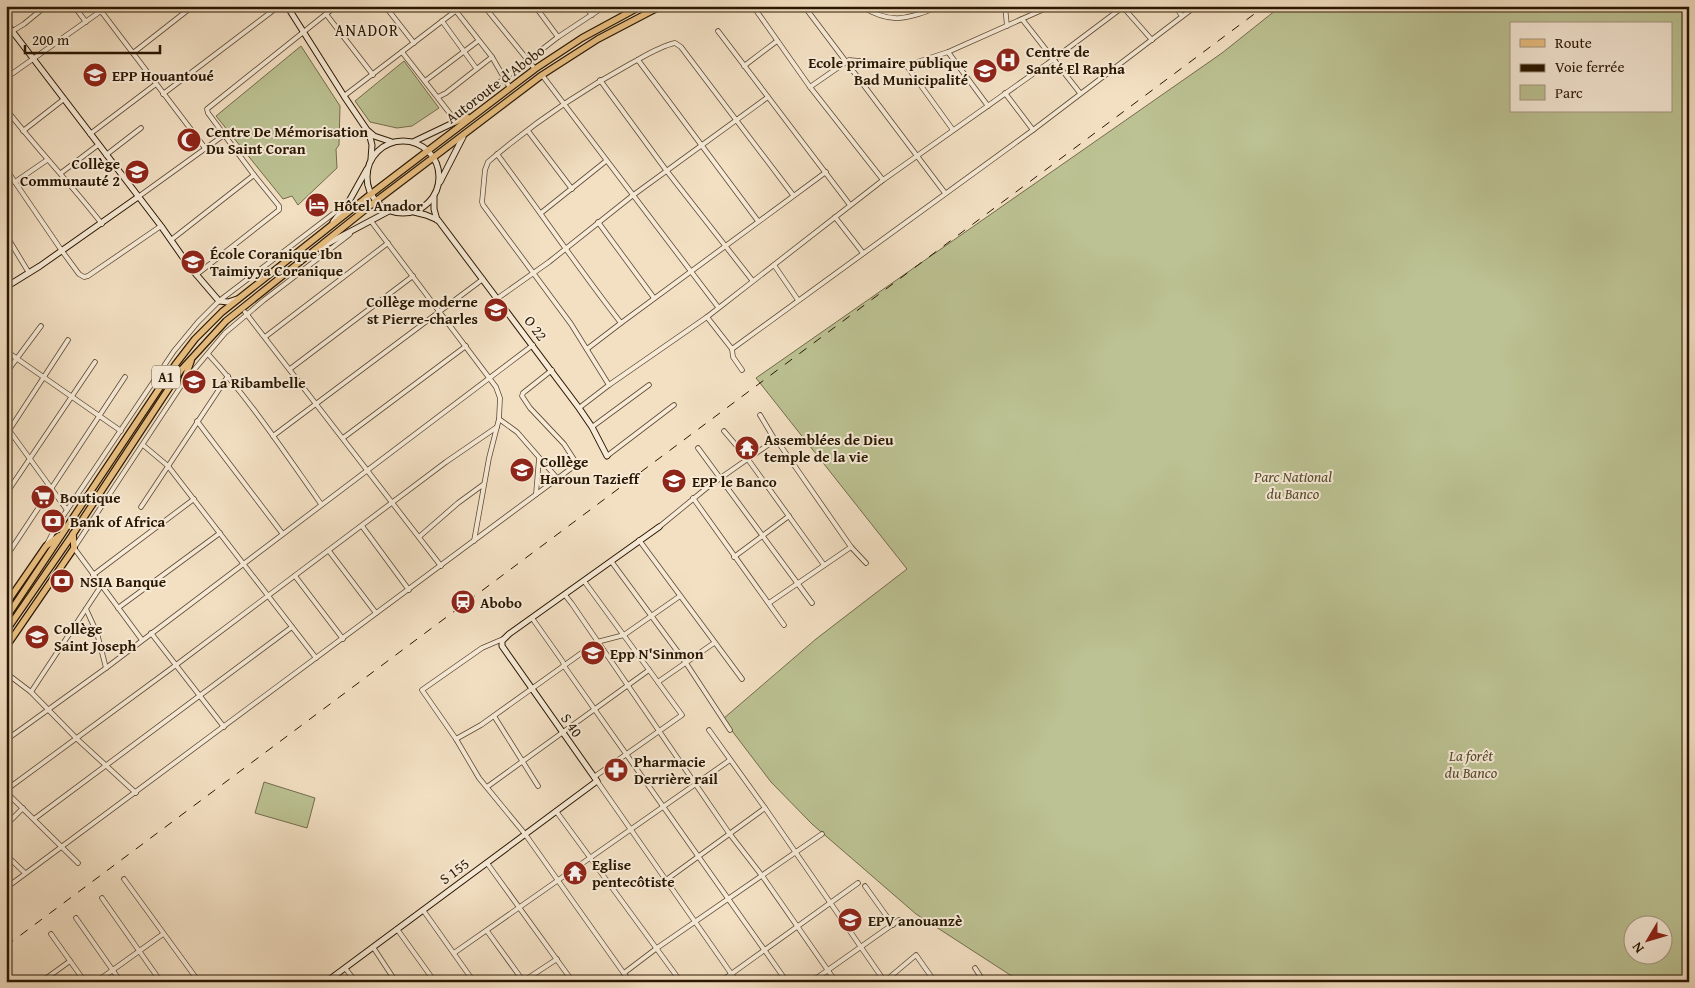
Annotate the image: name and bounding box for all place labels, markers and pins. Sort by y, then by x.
place label: Centre de Santé El Rapha [1026,41,1125,79]
hospital icon: Centre de Santé El Rapha [995,47,1021,73]
place label: Ecole primaire publique Bad Municipalité [808,52,968,90]
school or university icon: Ecole primaire publique Bad Municipalité [972,58,998,84]
school or university icon: EPP Houantoué [82,62,108,88]
place label: EPP Houantoué [112,65,214,86]
place label: Centre De Mémorisation Du Saint Coran [206,121,368,159]
mosque icon: Centre De Mémorisation Du Saint Coran [176,127,202,153]
place label: Collège Communauté 2 [20,153,120,191]
school or university icon: Collège Communauté 2 [124,159,150,185]
hotel icon: Hôtel Anador [304,192,330,218]
place label: Hôtel Anador [334,195,423,216]
place label: École Coranique Ibn Taimiyya Coranique [210,243,343,281]
school or university icon: École Coranique Ibn Taimiyya Coranique [180,249,206,275]
place label: Collège moderne st Pierre-charles [366,291,478,329]
school or university icon: Collège moderne st Pierre-charles [483,297,509,323]
school or university icon: La Ribambelle [181,369,207,395]
place label: La Ribambelle [212,372,306,393]
place label: Assemblées de Dieu temple de la vie [764,429,894,467]
temple icon: Assemblées de Dieu temple de la vie [734,435,760,461]
place label: Collège Haroun Tazieff [540,451,641,489]
school or university icon: Collège Haroun Tazieff [509,457,535,483]
school or university icon: EPP le Banco [661,468,687,494]
place label: EPP le Banco [692,471,777,492]
supermarket icon: Boutique [30,484,56,510]
place label: Boutique [60,487,121,508]
bank icon: Bank of Africa [40,508,66,534]
place label: Bank of Africa [70,511,165,532]
bank icon: NSIA Banque [49,568,75,594]
place label: NSIA Banque [80,571,166,592]
station icon: Abobo [450,589,476,615]
place label: Abobo [480,592,522,613]
place label: Collège Saint Joseph [54,618,137,656]
school or university icon: Collège Saint Joseph [24,624,50,650]
school or university icon: Epp N'Sinmon [580,640,606,666]
place label: Epp N'Sinmon [610,643,704,664]
place label: Pharmacie Derrière rail [634,751,718,789]
pharmacy icon: Pharmacie Derrière rail [603,757,629,783]
place label: Eglise pentecôtiste [592,854,675,892]
temple icon: Eglise pentecôtiste [562,860,588,886]
school or university icon: EPV anouanzè [837,907,863,933]
place label: EPV anouanzè [868,910,962,931]

